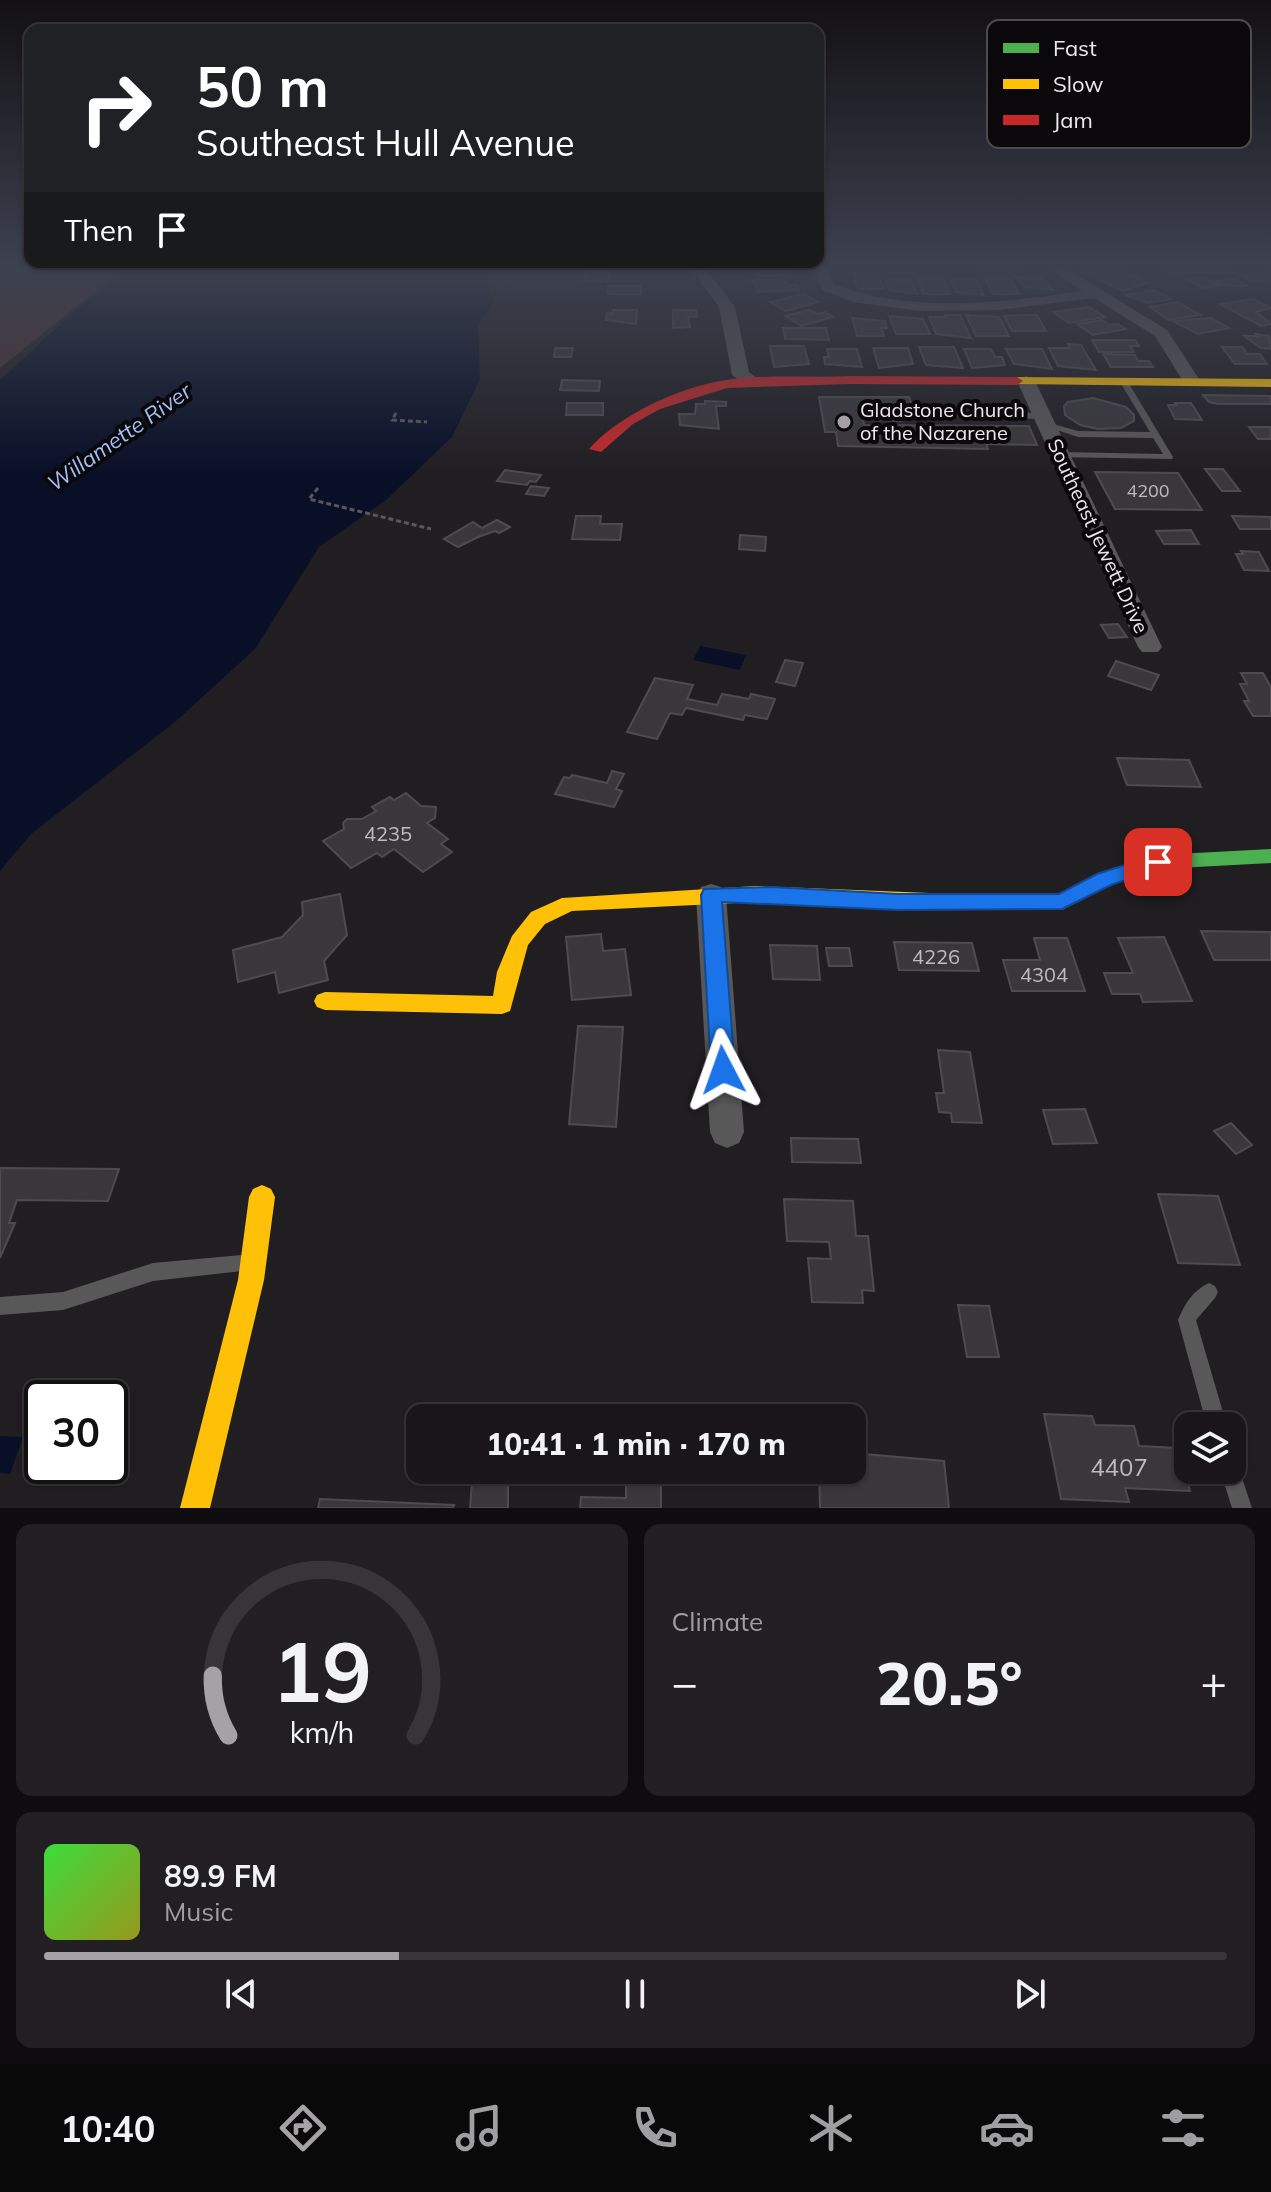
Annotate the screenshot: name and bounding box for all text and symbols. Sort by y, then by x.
legend [987,20,1251,148]
text: Fast [1053,34,1097,62]
text: 50 m [196,51,329,121]
icon: right [64,56,168,160]
text: Slow [1053,70,1103,98]
text: Jam [1053,106,1093,134]
text: Southeast Hull Avenue [196,120,575,165]
icon: arrive [150,208,194,252]
text: Then [64,211,134,249]
water label: Willamette River [42,376,197,497]
place label: Gladstone Church of the Nazarene [860,397,1025,445]
marker: Gladstone Church of the Nazarene [835,413,853,431]
street label: Southeast Jewett Drive [1042,435,1155,637]
house number: 4200 [1126,479,1170,502]
house number: 4235 [364,821,412,846]
pin [1124,828,1192,896]
icon: arrive [1136,840,1180,884]
house number: 4226 [912,944,960,969]
house number: 4304 [1020,962,1068,987]
position arrow [681,1028,765,1112]
speed limit sign: 30 [24,1380,128,1484]
map controls [1174,1412,1246,1484]
button: layers [1174,1412,1246,1484]
text: 10:41 · 1 min · 170 m [486,1425,786,1463]
house number: 4407 [1090,1452,1148,1482]
text: Climate [672,1605,763,1638]
text: 19 [272,1618,372,1723]
text: 20.5° [876,1645,1023,1720]
text: − [672,1655,698,1710]
text: + [1201,1655,1227,1710]
text: km/h [289,1714,354,1750]
text: 89.9 FM [164,1857,277,1895]
text: Music [164,1895,233,1928]
icon: previous [219,1972,263,2016]
icon: pause [613,1972,657,2016]
icon: next [1008,1972,1052,2016]
icon: directions [275,2100,331,2156]
icon: music [451,2100,507,2156]
icon: phone [627,2100,683,2156]
icon: climate [803,2100,859,2156]
icon: car [979,2100,1035,2156]
icon: filters [1155,2100,1211,2156]
text: 10:40 [60,2106,155,2151]

